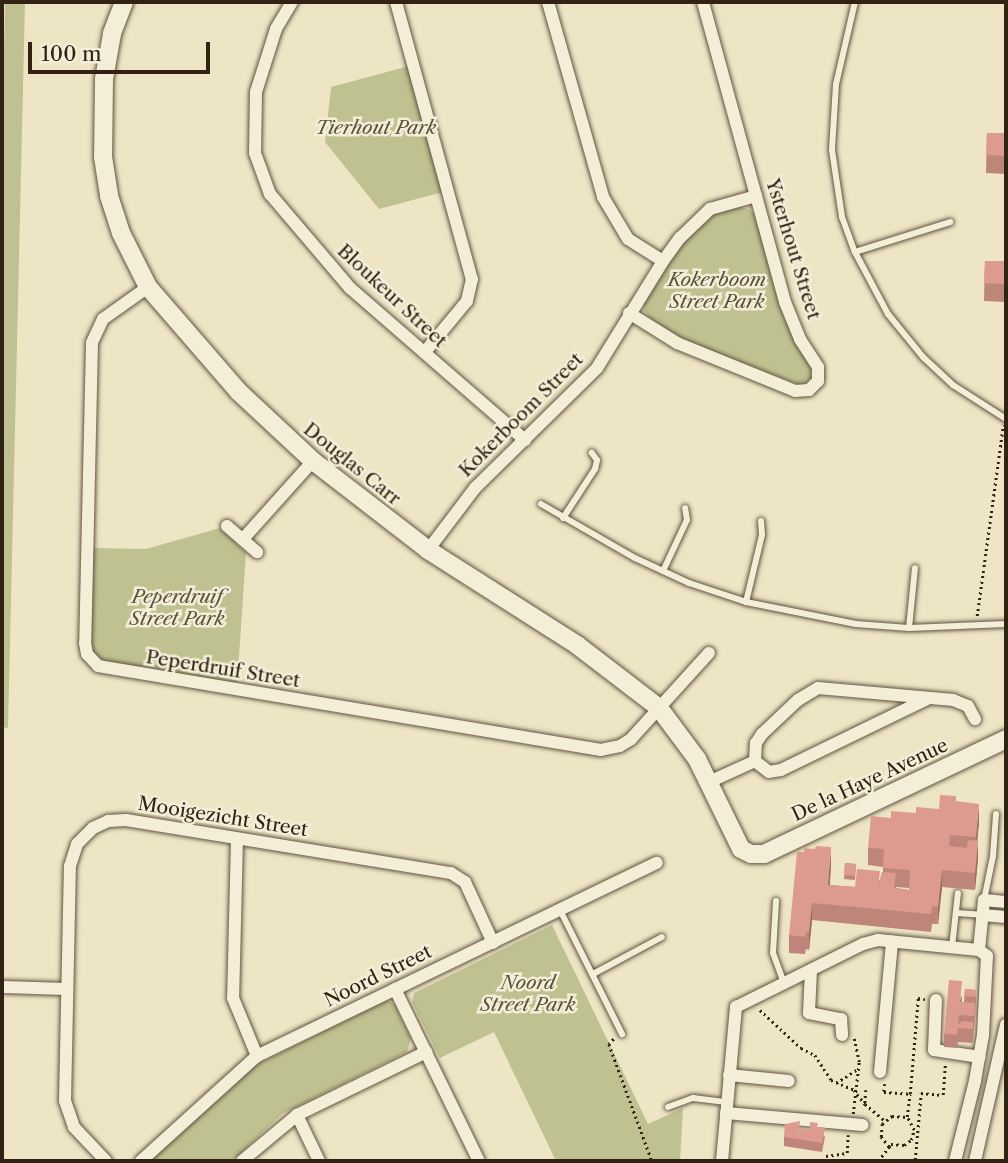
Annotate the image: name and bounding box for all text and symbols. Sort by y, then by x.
scale bar [32,28,214,72]
text: 100 m [41,41,102,66]
park label: Tierhout Park [316,117,436,139]
street label: Ysterhout Street [761,176,825,322]
street label: Bloukeur Street [332,239,452,353]
park label: Kokerboom Street Park [668,269,766,313]
street label: Kokerboom Street [454,348,588,482]
street label: Douglas Carr [299,418,405,510]
park label: Peperdruif Street Park [129,586,225,630]
street label: Peperdruif Street [144,646,302,692]
street label: De la Haye Avenue [788,734,952,826]
street label: Mooigezicht Street [137,792,309,842]
street label: Noord Street [321,940,435,1012]
park label: Noord Street Park [480,972,576,1016]

